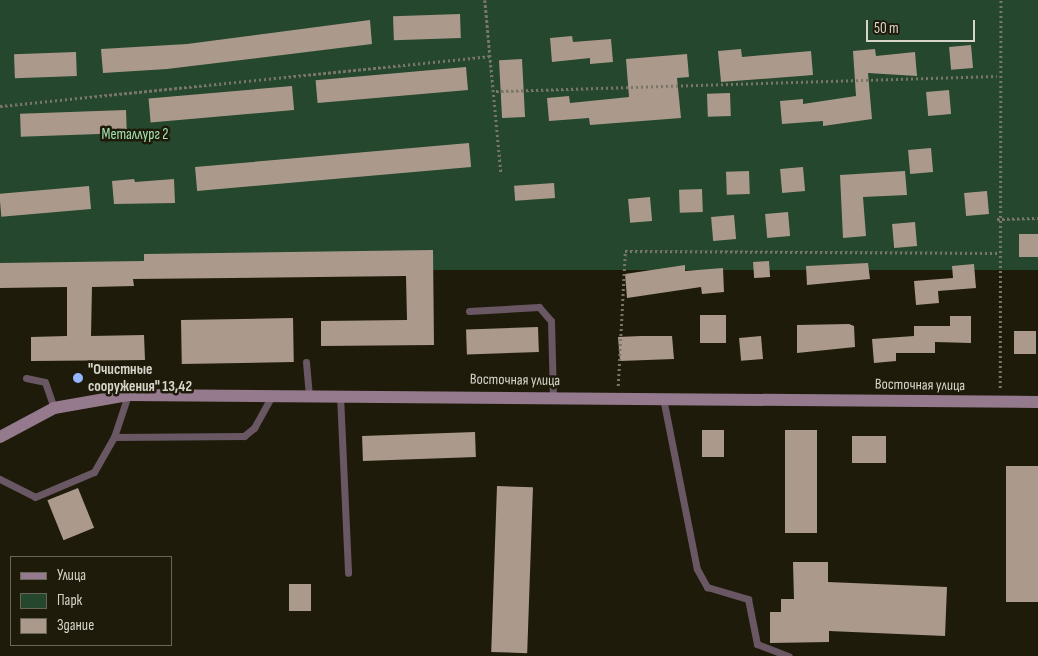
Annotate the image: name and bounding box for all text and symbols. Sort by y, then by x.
scale bar [868,10,977,42]
text: 50 m [874,19,899,38]
park label: Металлург 2 [101,126,169,144]
place label: "Очистные сооружения" 13,42 [88,360,192,395]
street label: Восточная улица [470,370,560,390]
marker: "Очистные сооружения" 13,42 [72,372,84,384]
street label: Восточная улица [875,375,965,395]
legend [10,556,172,646]
text: Улица [57,566,86,585]
text: Парк [57,591,82,610]
text: Здание [57,616,94,635]

